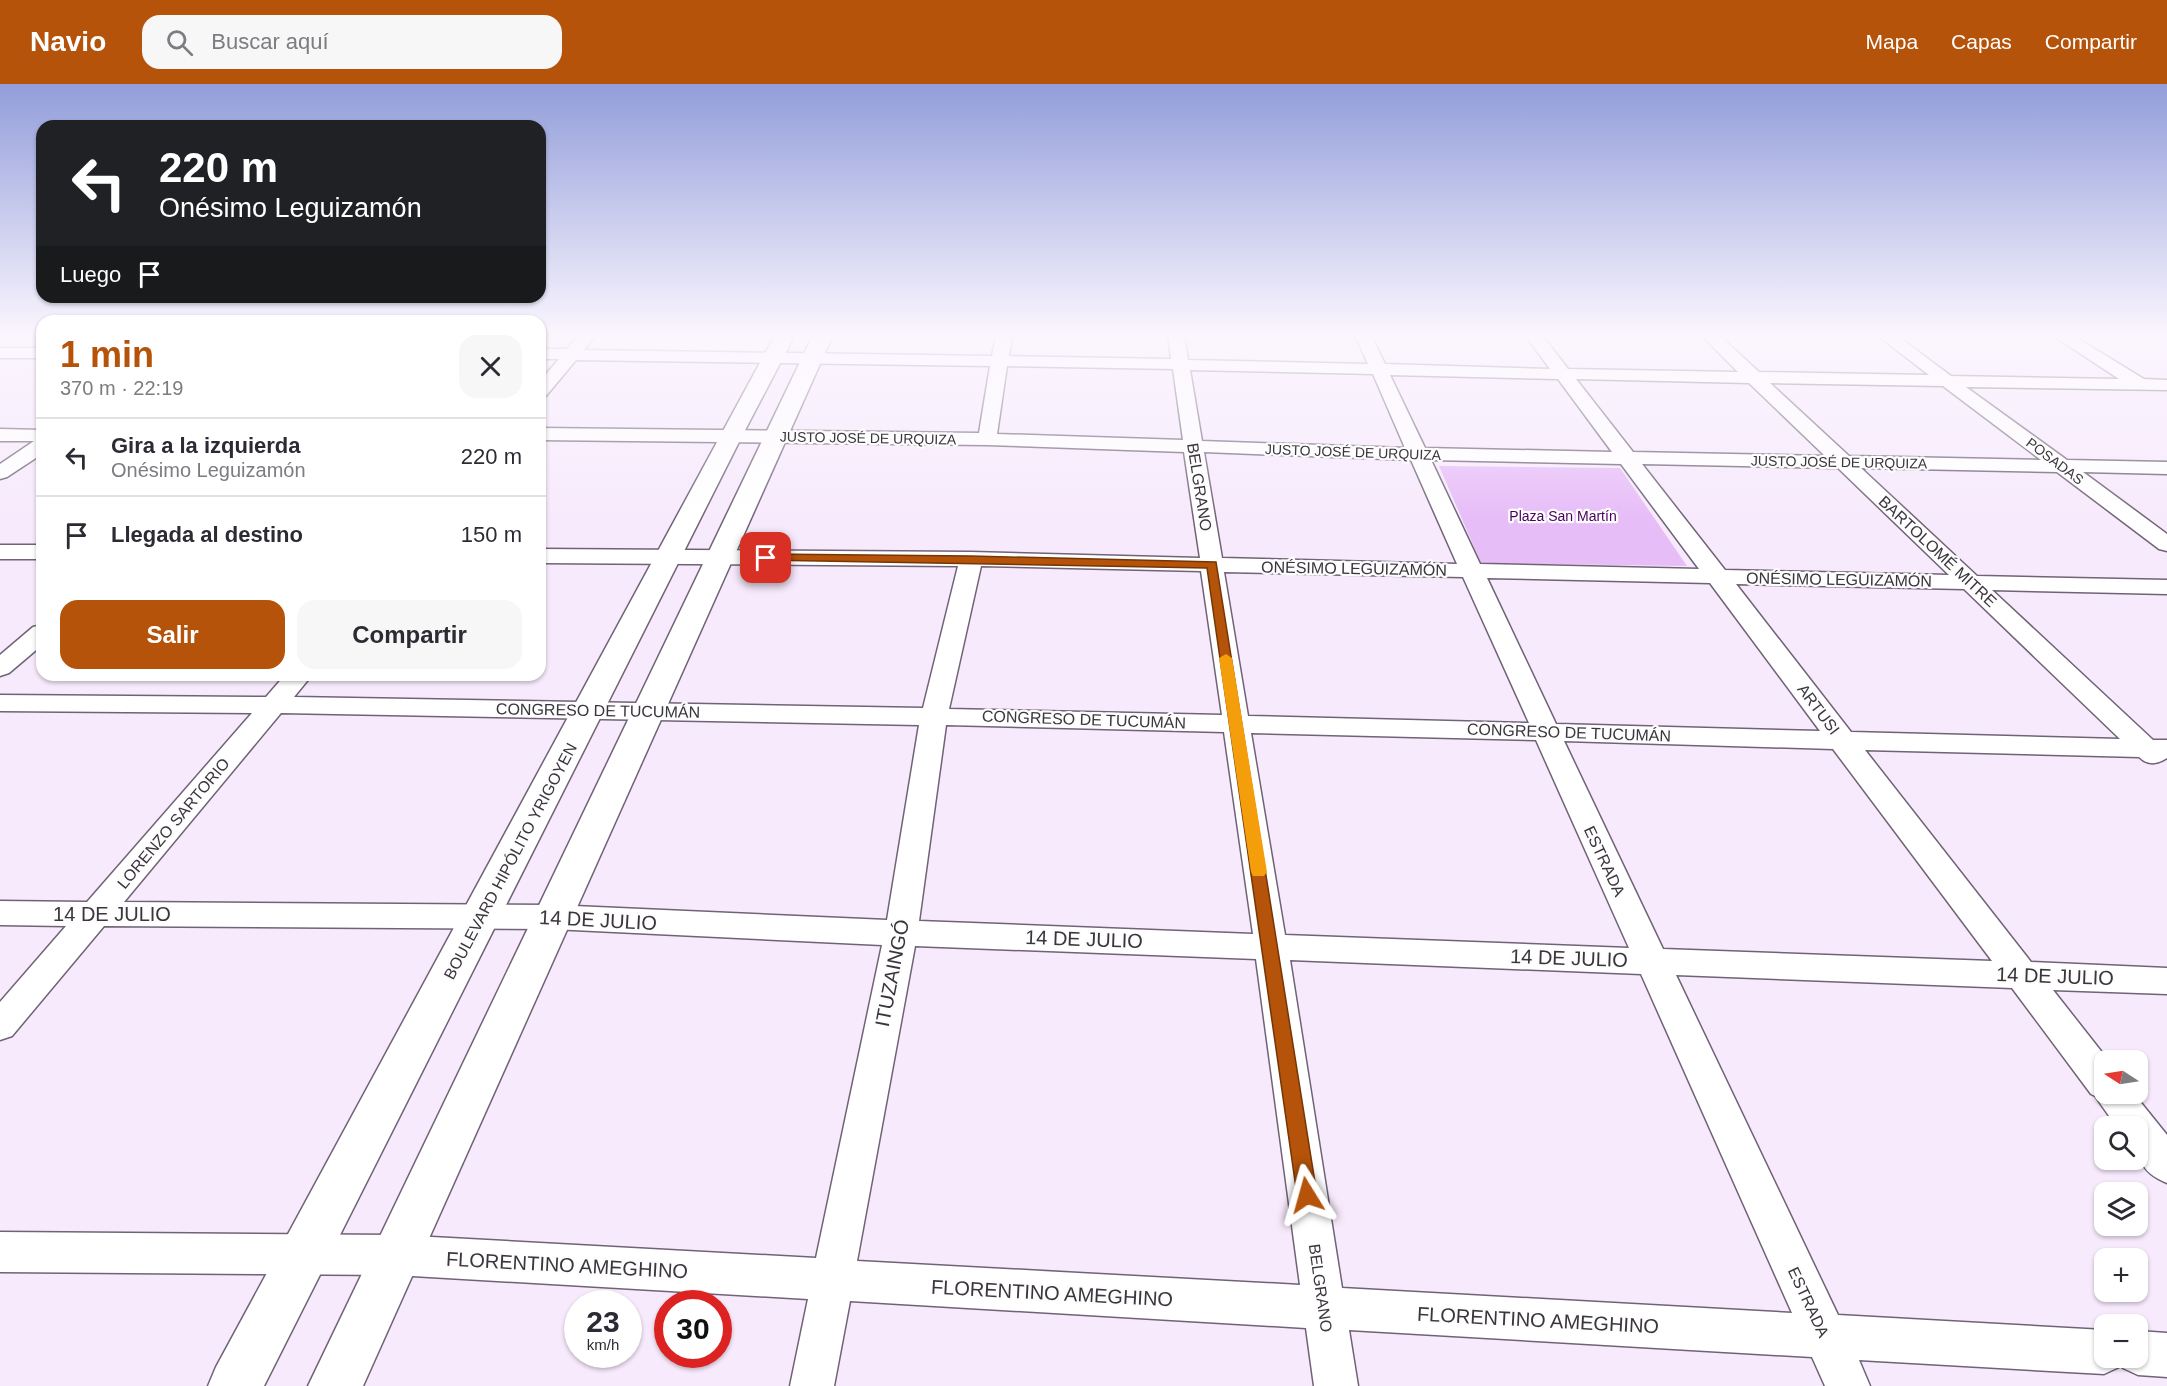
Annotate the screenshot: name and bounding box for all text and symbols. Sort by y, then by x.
search box [142,15,562,69]
text: Navio [30,26,106,57]
icon: search [163,26,196,59]
text: Buscar aquí [211,29,329,54]
text: Mapa [1866,30,1918,53]
text: Capas [1951,30,2012,53]
text: Compartir [2045,30,2137,53]
icon: left [60,144,138,222]
text: 220 m [159,144,278,191]
text: Onésimo Leguizamón [159,193,422,223]
icon: arrive [133,258,166,291]
text: Luego [60,262,121,287]
text: 1 min [60,334,154,375]
button: close [459,335,522,398]
text: 370 m · 22:19 [60,377,183,399]
street label: JUSTO JOSÉ DE URQUIZA [780,428,957,448]
text: Gira a la izquierda [111,433,301,458]
street label: POSADAS [2023,434,2087,488]
icon: left [60,441,93,474]
street label: JUSTO JOSÉ DE URQUIZA [1265,441,1442,463]
street label: BELGRANO [1184,442,1215,532]
text: 220 m [461,444,522,469]
street label: JUSTO JOSÉ DE URQUIZA [1751,452,1928,472]
text: Onésimo Leguizamón [111,459,306,481]
street label: BARTOLOMÉ MITRE [1876,492,2000,610]
park label: Plaza San Martín [1509,508,1617,524]
icon: arrive [60,519,93,552]
text: Llegada al destino [111,522,303,547]
text: 150 m [461,522,522,547]
pin [740,532,791,583]
icon: arrive [749,541,782,574]
street label: ONÉSIMO LEGUIZAMÓN [1261,557,1447,579]
street label: ONÉSIMO LEGUIZAMÓN [1746,568,1932,590]
button: Salir [60,600,285,669]
button: Compartir [297,600,522,669]
street label: ARTUSI [1794,681,1843,738]
street label: CONGRESO DE TUCUMÁN [496,699,700,721]
street label: CONGRESO DE TUCUMÁN [982,706,1186,732]
street label: CONGRESO DE TUCUMÁN [1467,719,1671,745]
street label: BOULEVARD HIPÓLITO YRIGOYEN [440,740,580,982]
street label: LORENZO SARTORIO [114,755,233,892]
street label: ESTRADA [1581,823,1628,899]
street label: 14 DE JULIO [53,903,171,925]
street label: 14 DE JULIO [539,906,657,934]
street label: ITUZAINGÓ [871,917,913,1029]
street label: 14 DE JULIO [1025,926,1143,952]
street label: 14 DE JULIO [1510,945,1628,971]
street label: 14 DE JULIO [1996,963,2114,989]
north arrow [2094,1050,2148,1104]
map controls [2094,1050,2148,1368]
button: search [2094,1116,2148,1170]
position arrow [1275,1163,1339,1227]
button: layers [2094,1182,2148,1236]
street label: BELGRANO [1306,1243,1335,1333]
street label: FLORENTINO AMEGHINO [445,1248,689,1282]
button: + [2094,1248,2148,1302]
street label: ESTRADA [1785,1264,1832,1340]
street label: FLORENTINO AMEGHINO [930,1276,1174,1310]
speed limit sign: 30 [654,1290,732,1368]
street label: FLORENTINO AMEGHINO [1416,1303,1660,1337]
text: 23 [586,1305,620,1338]
button: − [2094,1314,2148,1368]
text: km/h [587,1336,619,1353]

